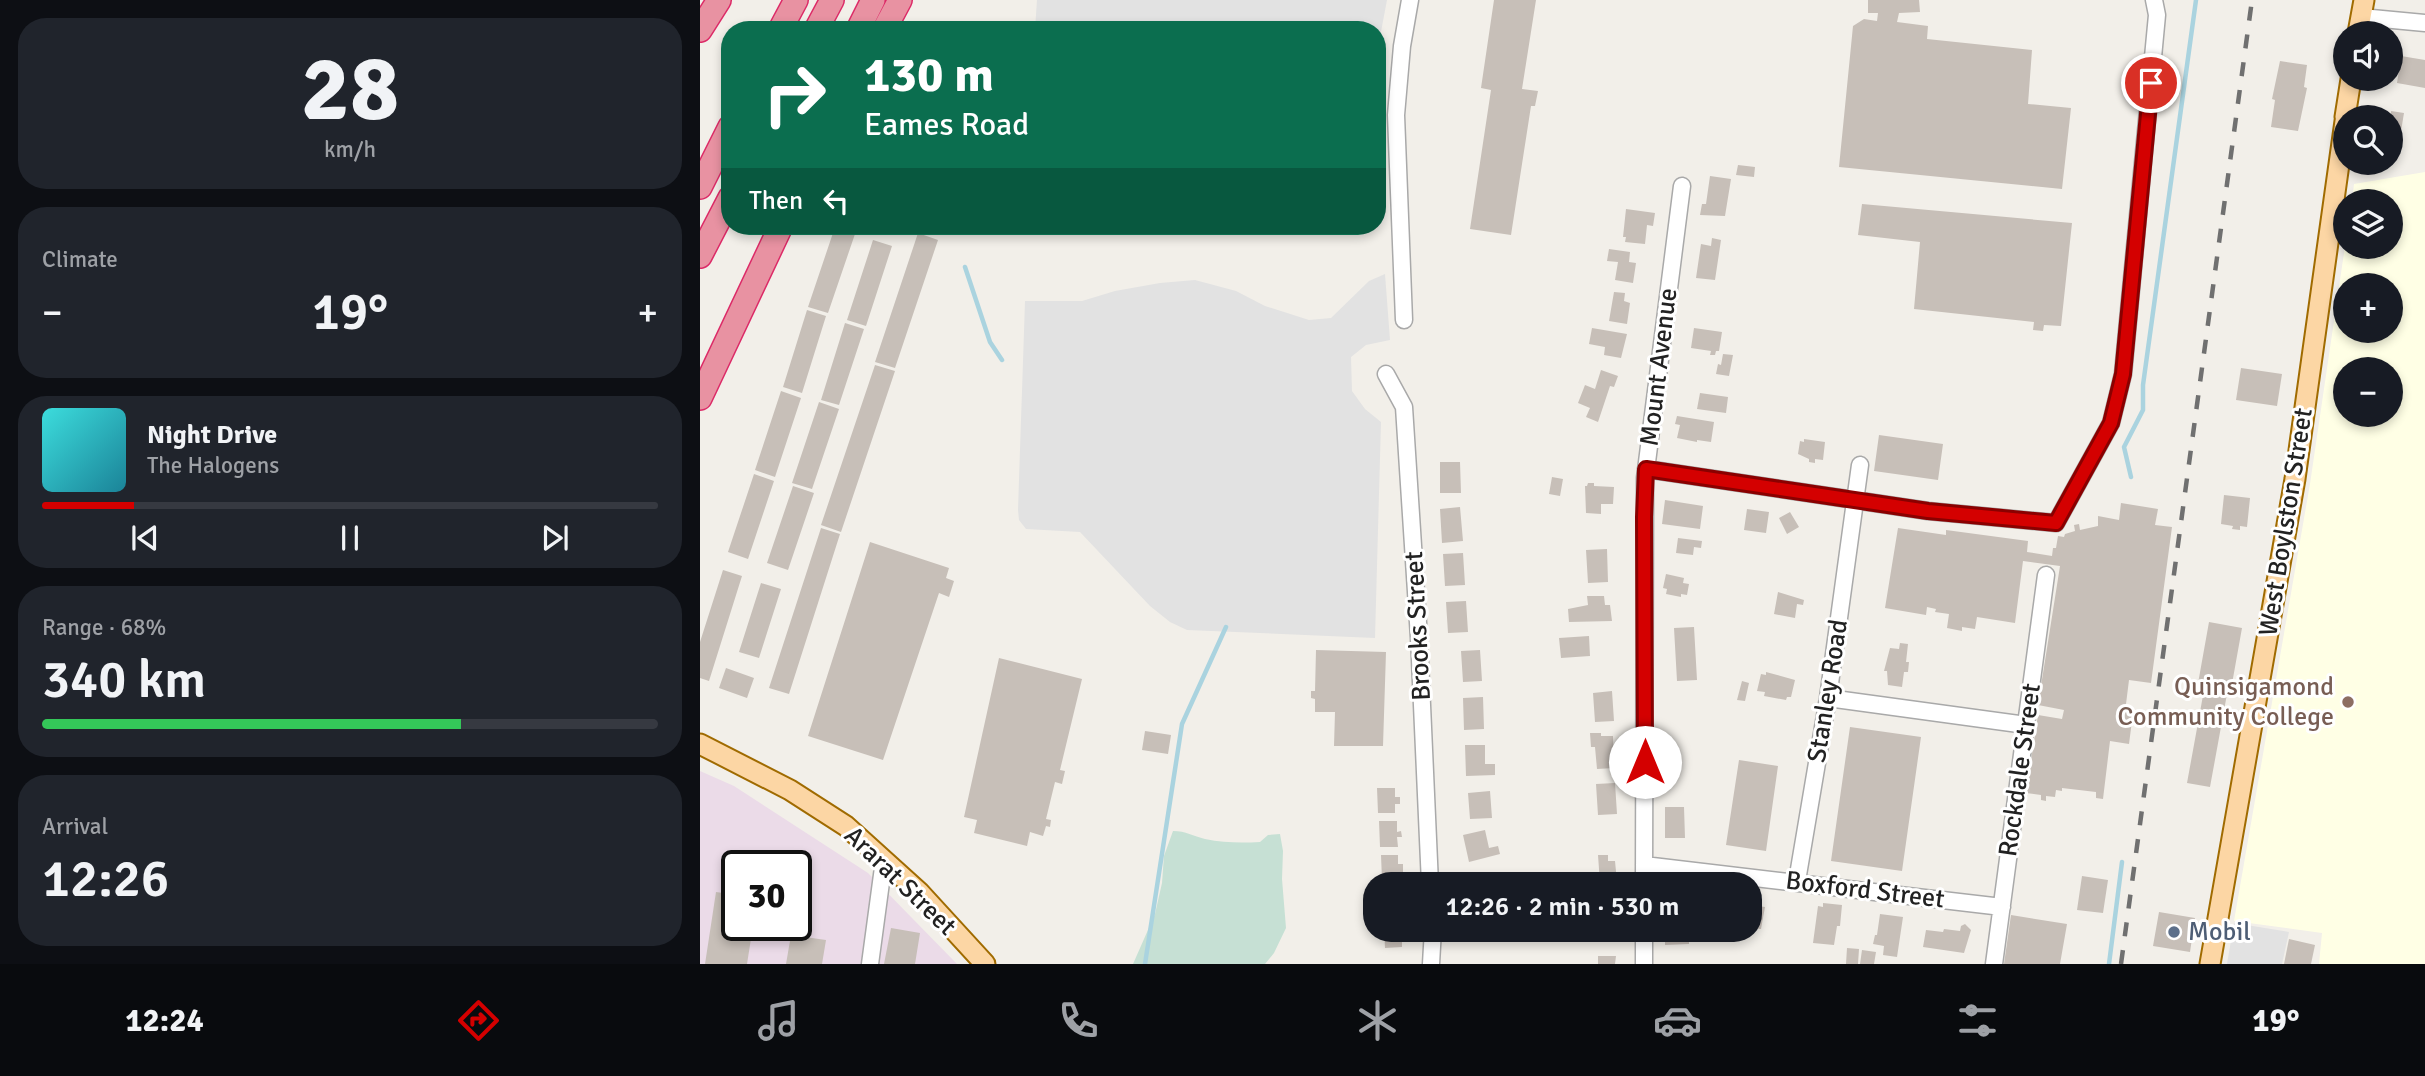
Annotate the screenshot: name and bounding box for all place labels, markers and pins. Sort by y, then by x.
pin [2121,53,2181,113]
place label: Quinsigamond Community College [2118,671,2334,733]
marker: Quinsigamond Community College [2340,694,2356,710]
place label: Mobil [2188,916,2251,948]
marker: Mobil [2166,924,2182,940]

